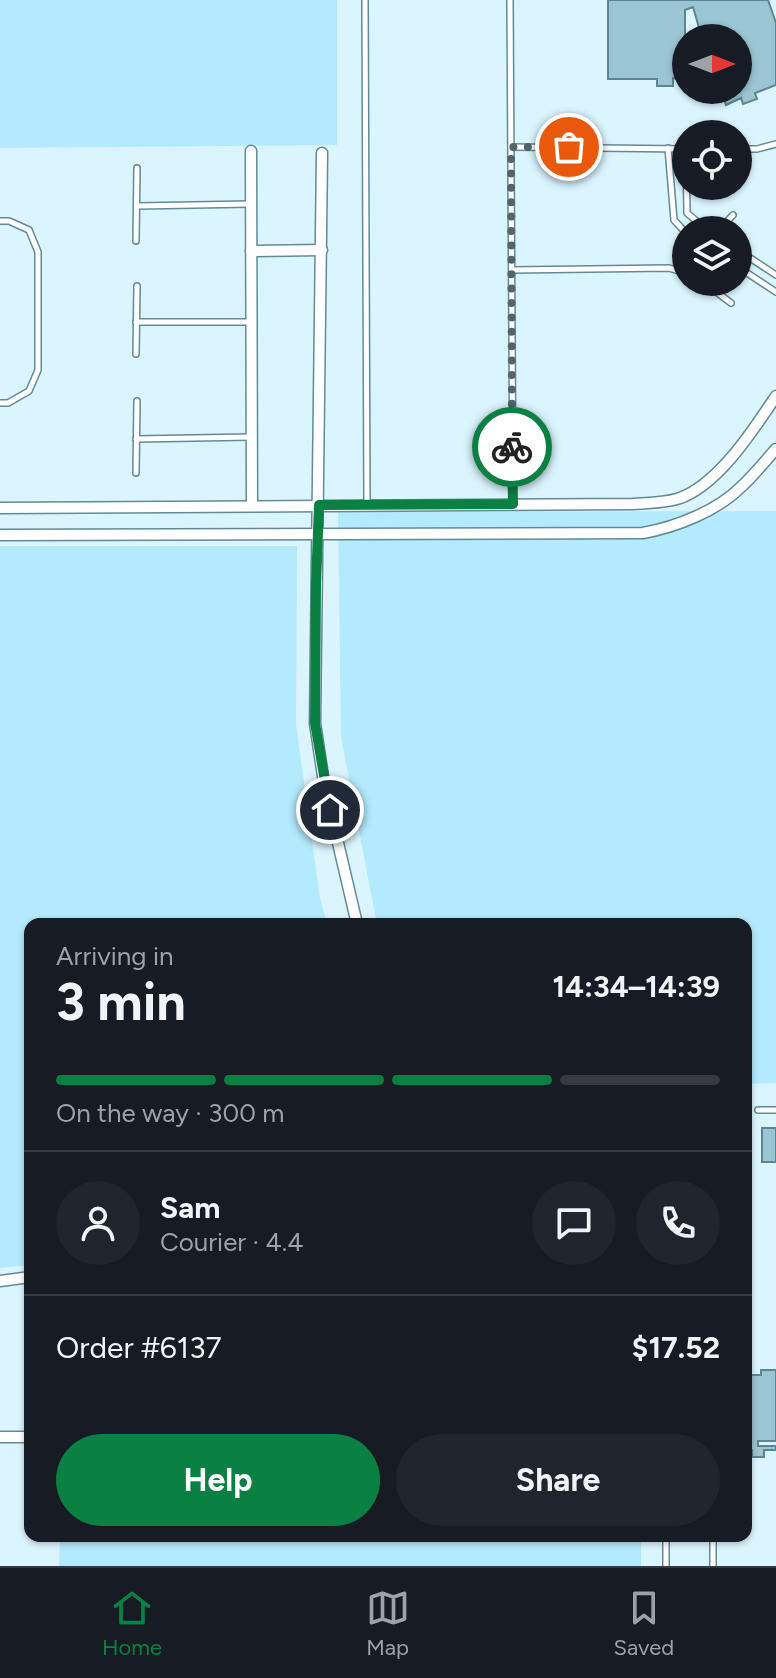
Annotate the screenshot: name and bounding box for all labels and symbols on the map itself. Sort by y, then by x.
north arrow [672,24,752,104]
pin [535,113,603,181]
courier [472,407,552,487]
pin [296,776,364,844]

